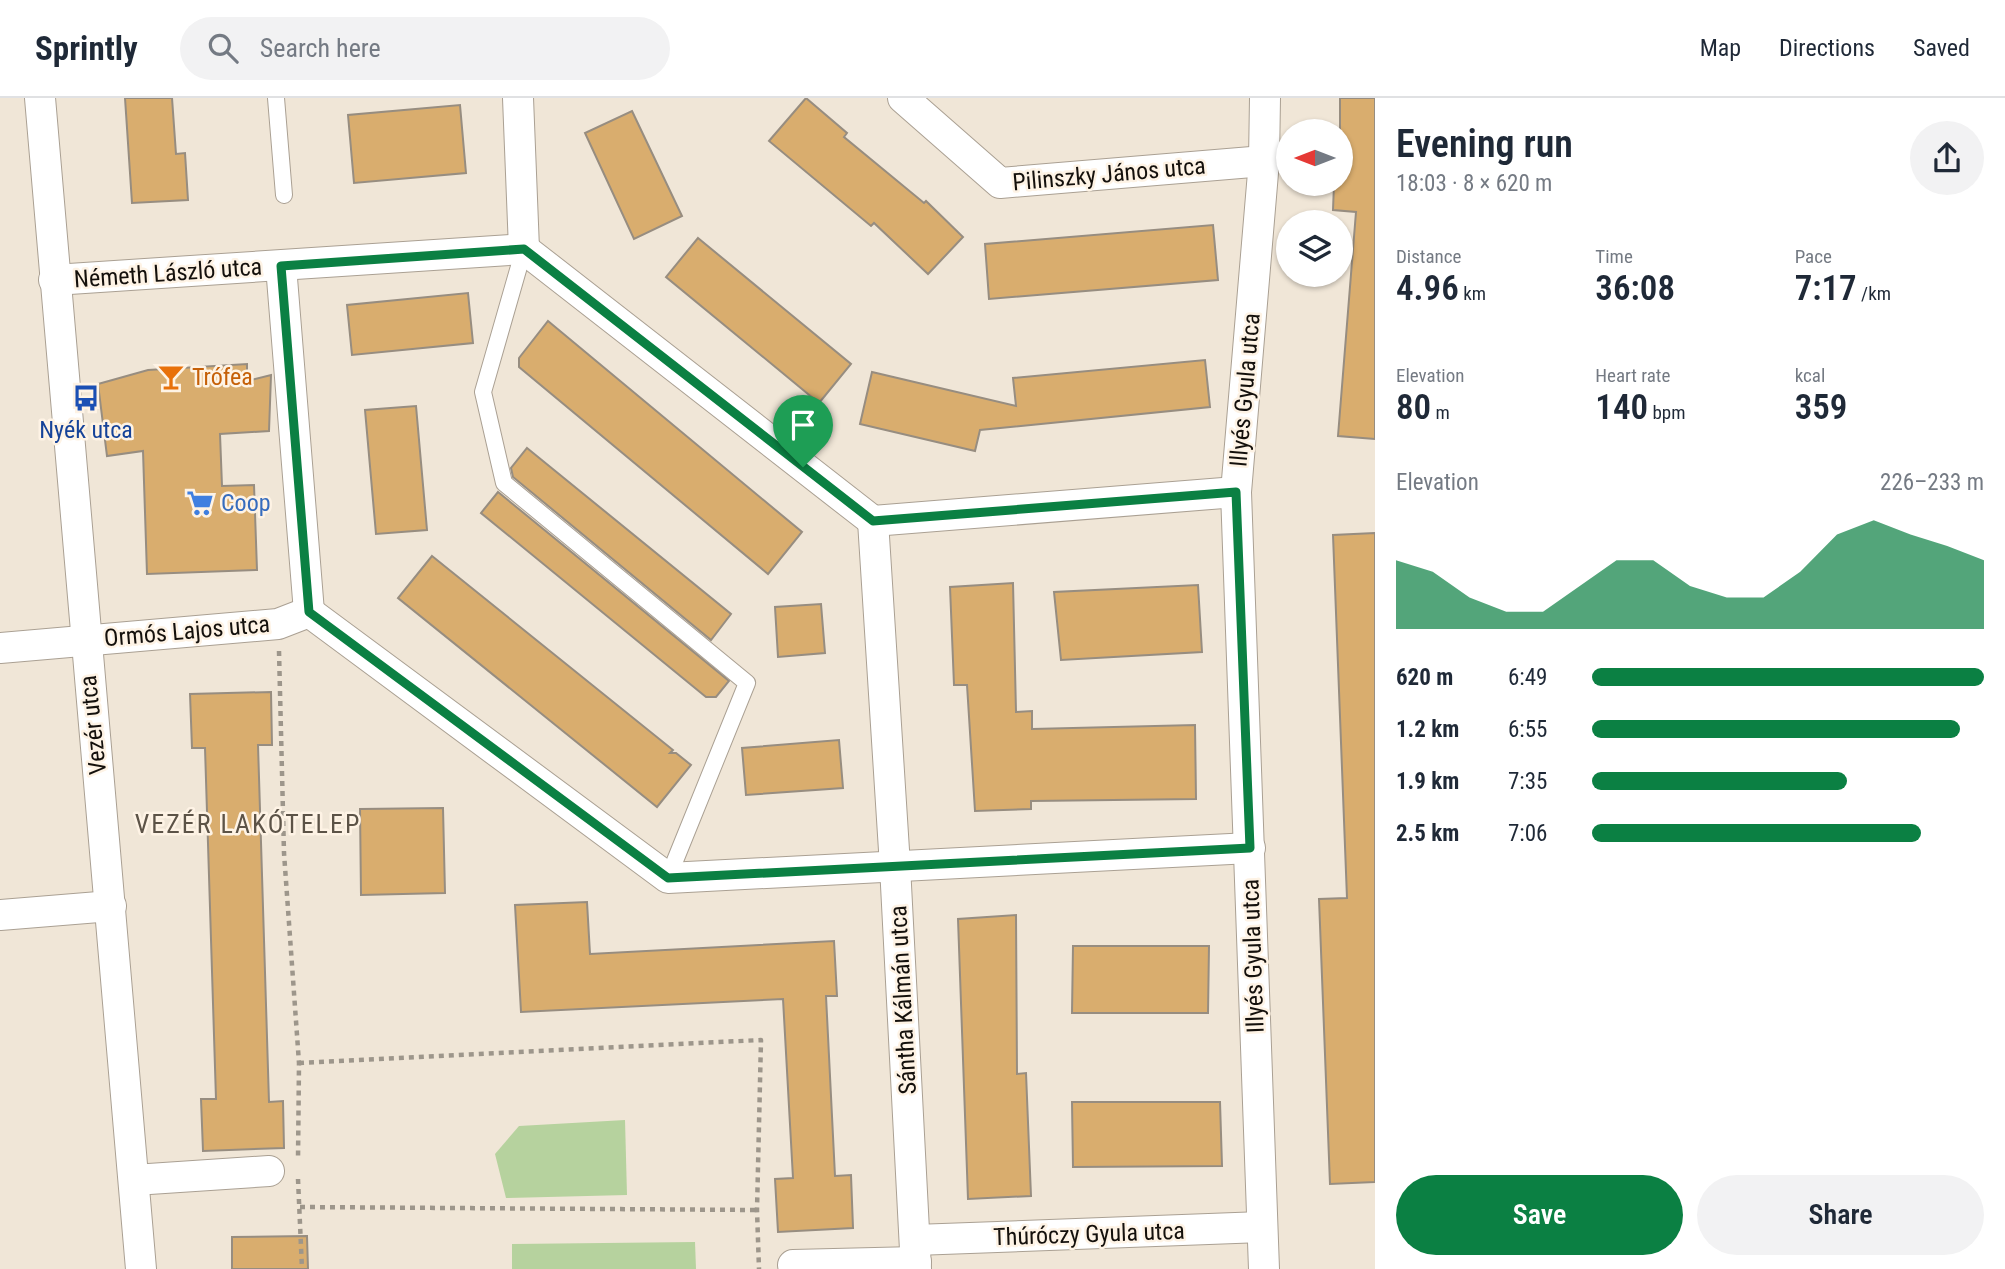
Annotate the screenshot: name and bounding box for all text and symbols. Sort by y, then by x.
search box [180,17,670,80]
text: Sprintly [35,29,138,68]
icon: search [204,29,242,67]
text: Search here [260,33,381,63]
text: Map [1700,34,1741,62]
text: Directions [1779,34,1875,62]
text: Saved [1913,34,1970,62]
north arrow [1276,119,1353,196]
map controls [1276,119,1353,287]
button: share [1910,121,1984,195]
text: Evening run [1396,122,1573,166]
street label: Pilinszky János utca [1011,152,1207,196]
text: 18:03 · 8 × 620 m [1396,170,1552,197]
button: layers [1276,210,1353,287]
text: Distance [1396,245,1461,268]
text: Time [1595,245,1633,268]
text: Pace [1795,245,1832,268]
street label: Németh László utca [73,252,263,294]
text: 4.96 [1396,268,1459,309]
text: 36:08 [1595,268,1675,309]
text: 7:17 [1795,268,1857,309]
text: km [1459,282,1486,305]
text: /km [1857,282,1891,305]
street label: Illyés Gyula utca [1224,312,1266,468]
bar icon: Trófea [156,362,186,392]
place label: Trófea [192,363,253,391]
text: Elevation [1396,364,1464,387]
text: Heart rate [1595,364,1670,387]
text: kcal [1795,364,1825,387]
bus stop icon: Nyék utca [71,383,101,413]
text: 80 [1396,387,1431,428]
text: 140 [1595,387,1648,428]
text: 359 [1795,387,1847,428]
pin [773,395,833,467]
text: m [1431,401,1450,424]
text: bpm [1648,401,1686,424]
icon: arrive [784,406,822,444]
place label: Nyék utca [39,416,133,444]
text: Elevation [1396,469,1479,496]
text: 226–233 m [1880,469,1984,496]
supermarket icon: Coop [185,488,215,518]
place label: Coop [221,489,271,517]
street label: Ormós Lajos utca [103,610,271,652]
text: 620 m [1396,664,1453,691]
text: 6:49 [1508,664,1547,691]
street label: Vezér utca [74,674,112,776]
text: 1.2 km [1396,716,1459,743]
text: 6:55 [1508,716,1547,743]
text: 1.9 km [1396,768,1459,795]
text: 7:35 [1508,768,1547,795]
district label: VEZÉR LAKÓTELEP [135,809,361,839]
text: 2.5 km [1396,820,1459,847]
text: 7:06 [1508,820,1547,847]
street label: Illyés Gyula utca [1236,878,1270,1034]
street label: Sántha Kálmán utca [884,905,922,1095]
button: Save [1396,1175,1683,1255]
button: Share [1697,1175,1984,1255]
street label: Thúróczy Gyula utca [993,1217,1185,1251]

